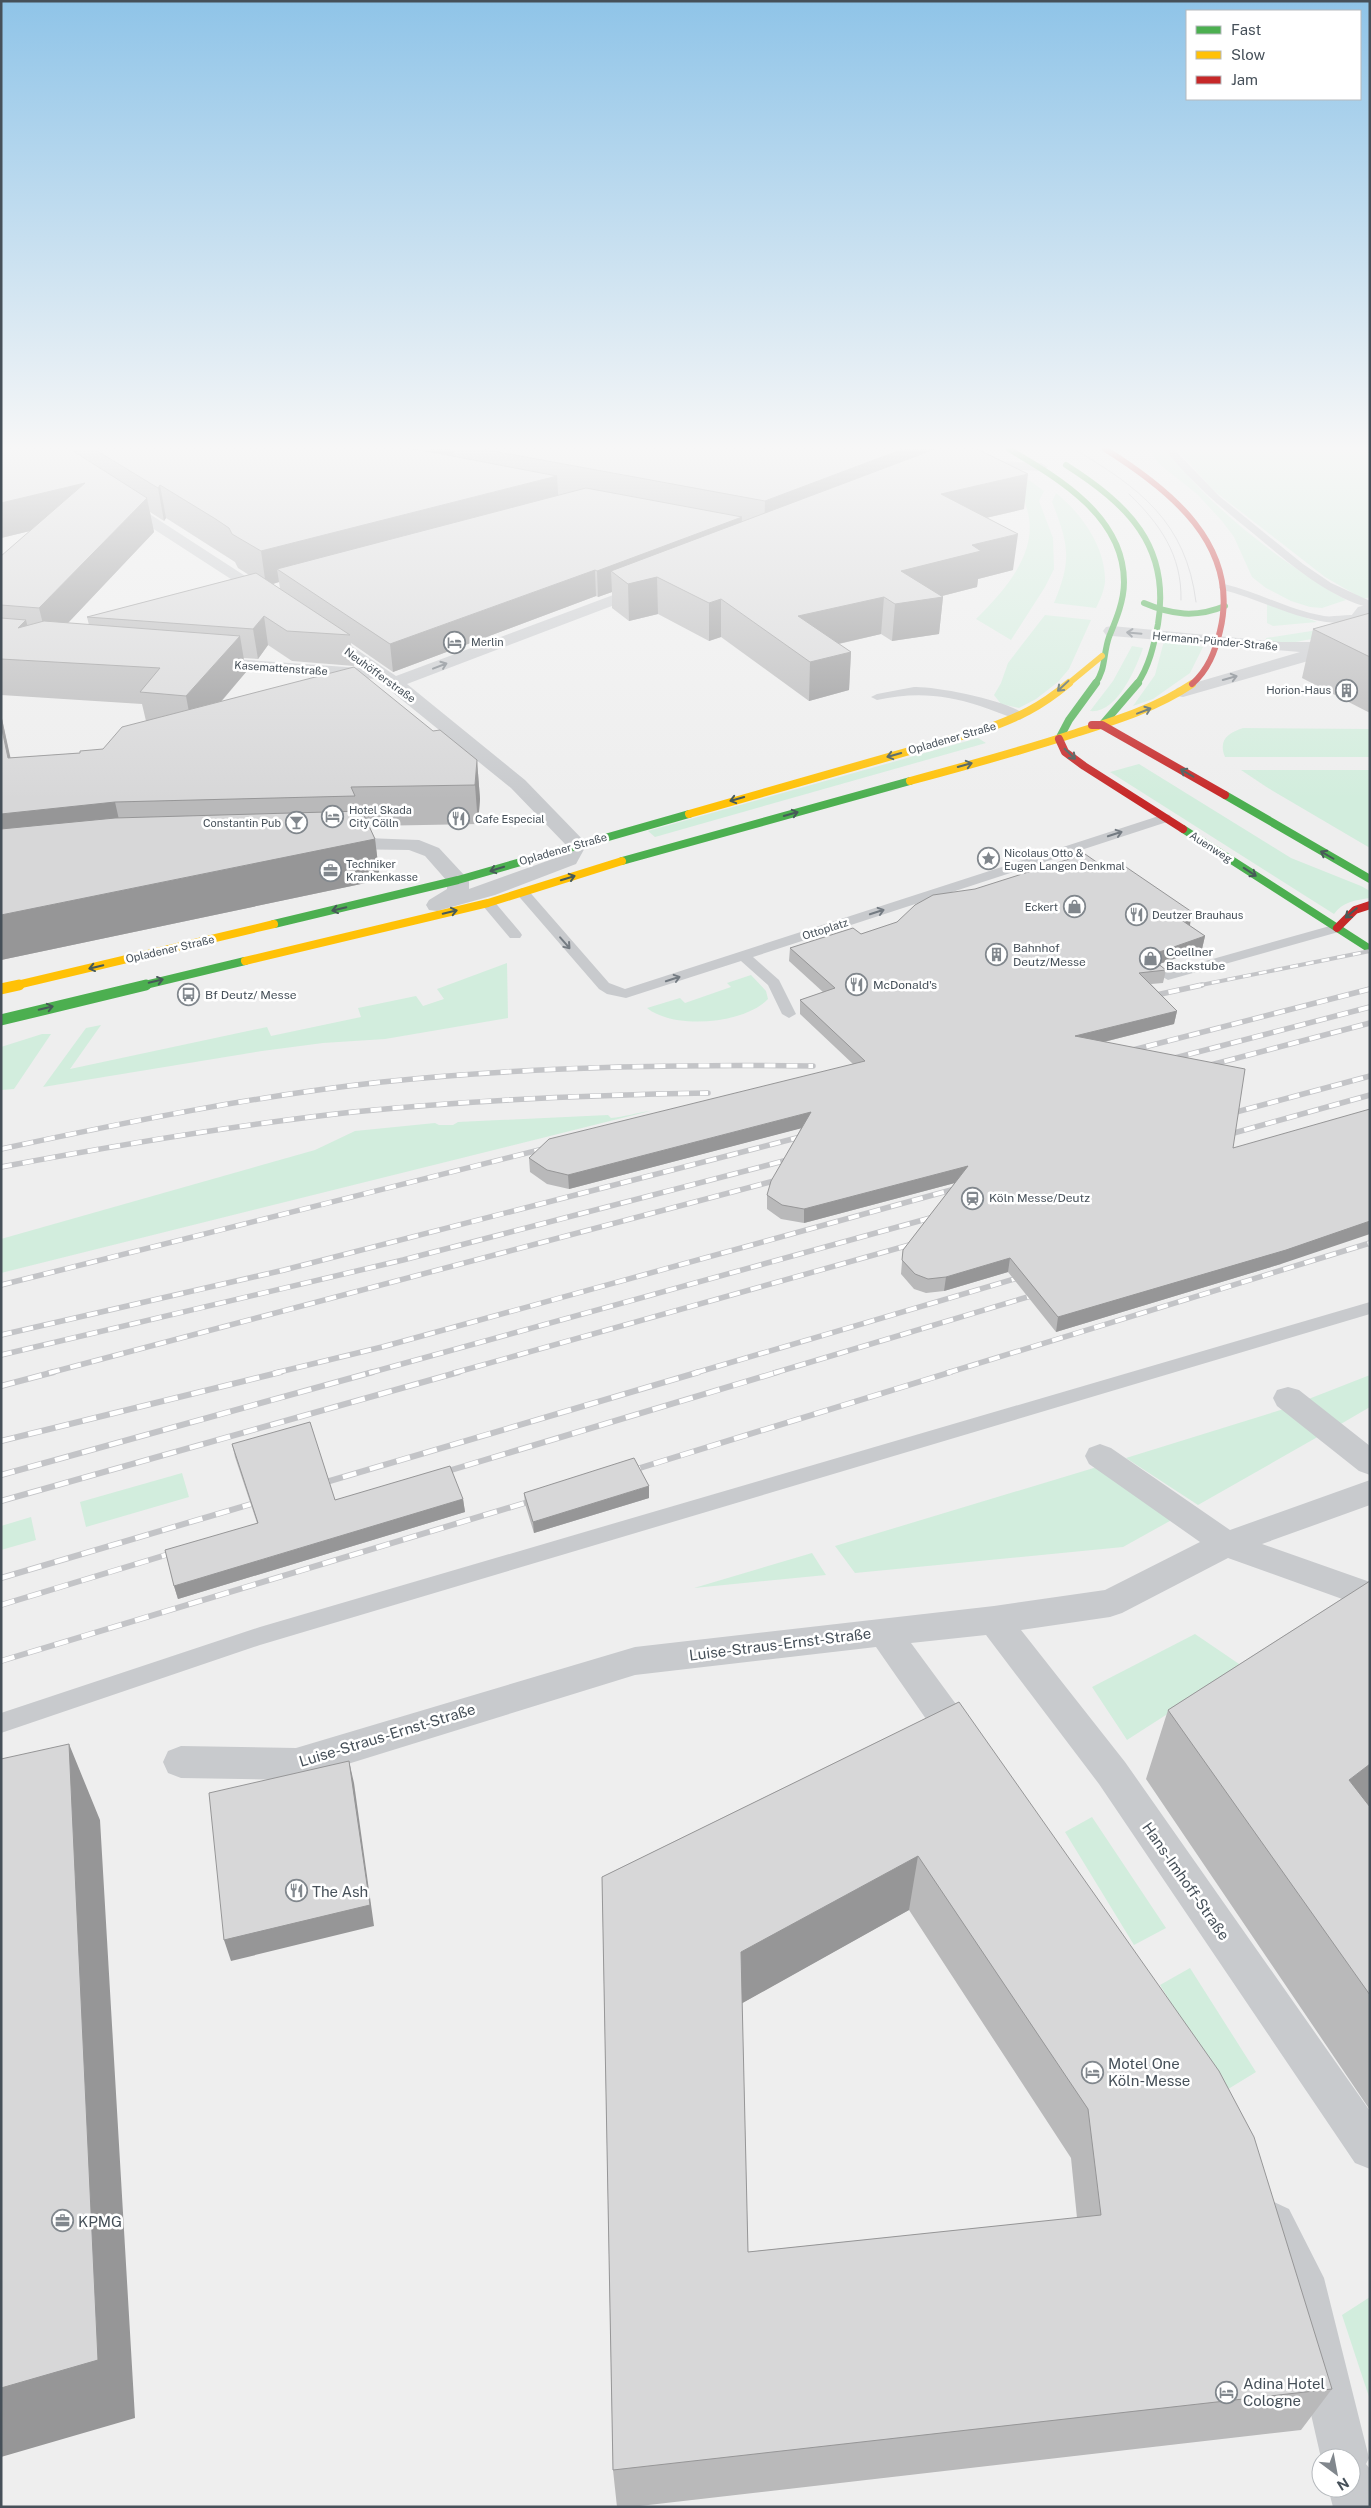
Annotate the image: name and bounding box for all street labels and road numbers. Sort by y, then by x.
street label: Hermann-Pünder-Straße [1152,630,1278,652]
street label: Neuhöfferstraße [342,645,418,705]
street label: Kasemattenstraße [234,659,328,677]
street label: Opladener Straße [907,720,997,756]
street label: Auenweg [1188,829,1235,865]
street label: Opladener Straße [518,831,608,867]
street label: Ottoplatz [801,916,849,942]
street label: Opladener Straße [125,933,215,965]
street label: Luise-Straus-Ernst-Straße [688,1624,872,1664]
street label: Luise-Straus-Ernst-Straße [297,1700,477,1770]
street label: Hans-Imhoff-Straße [1139,1819,1233,1943]

